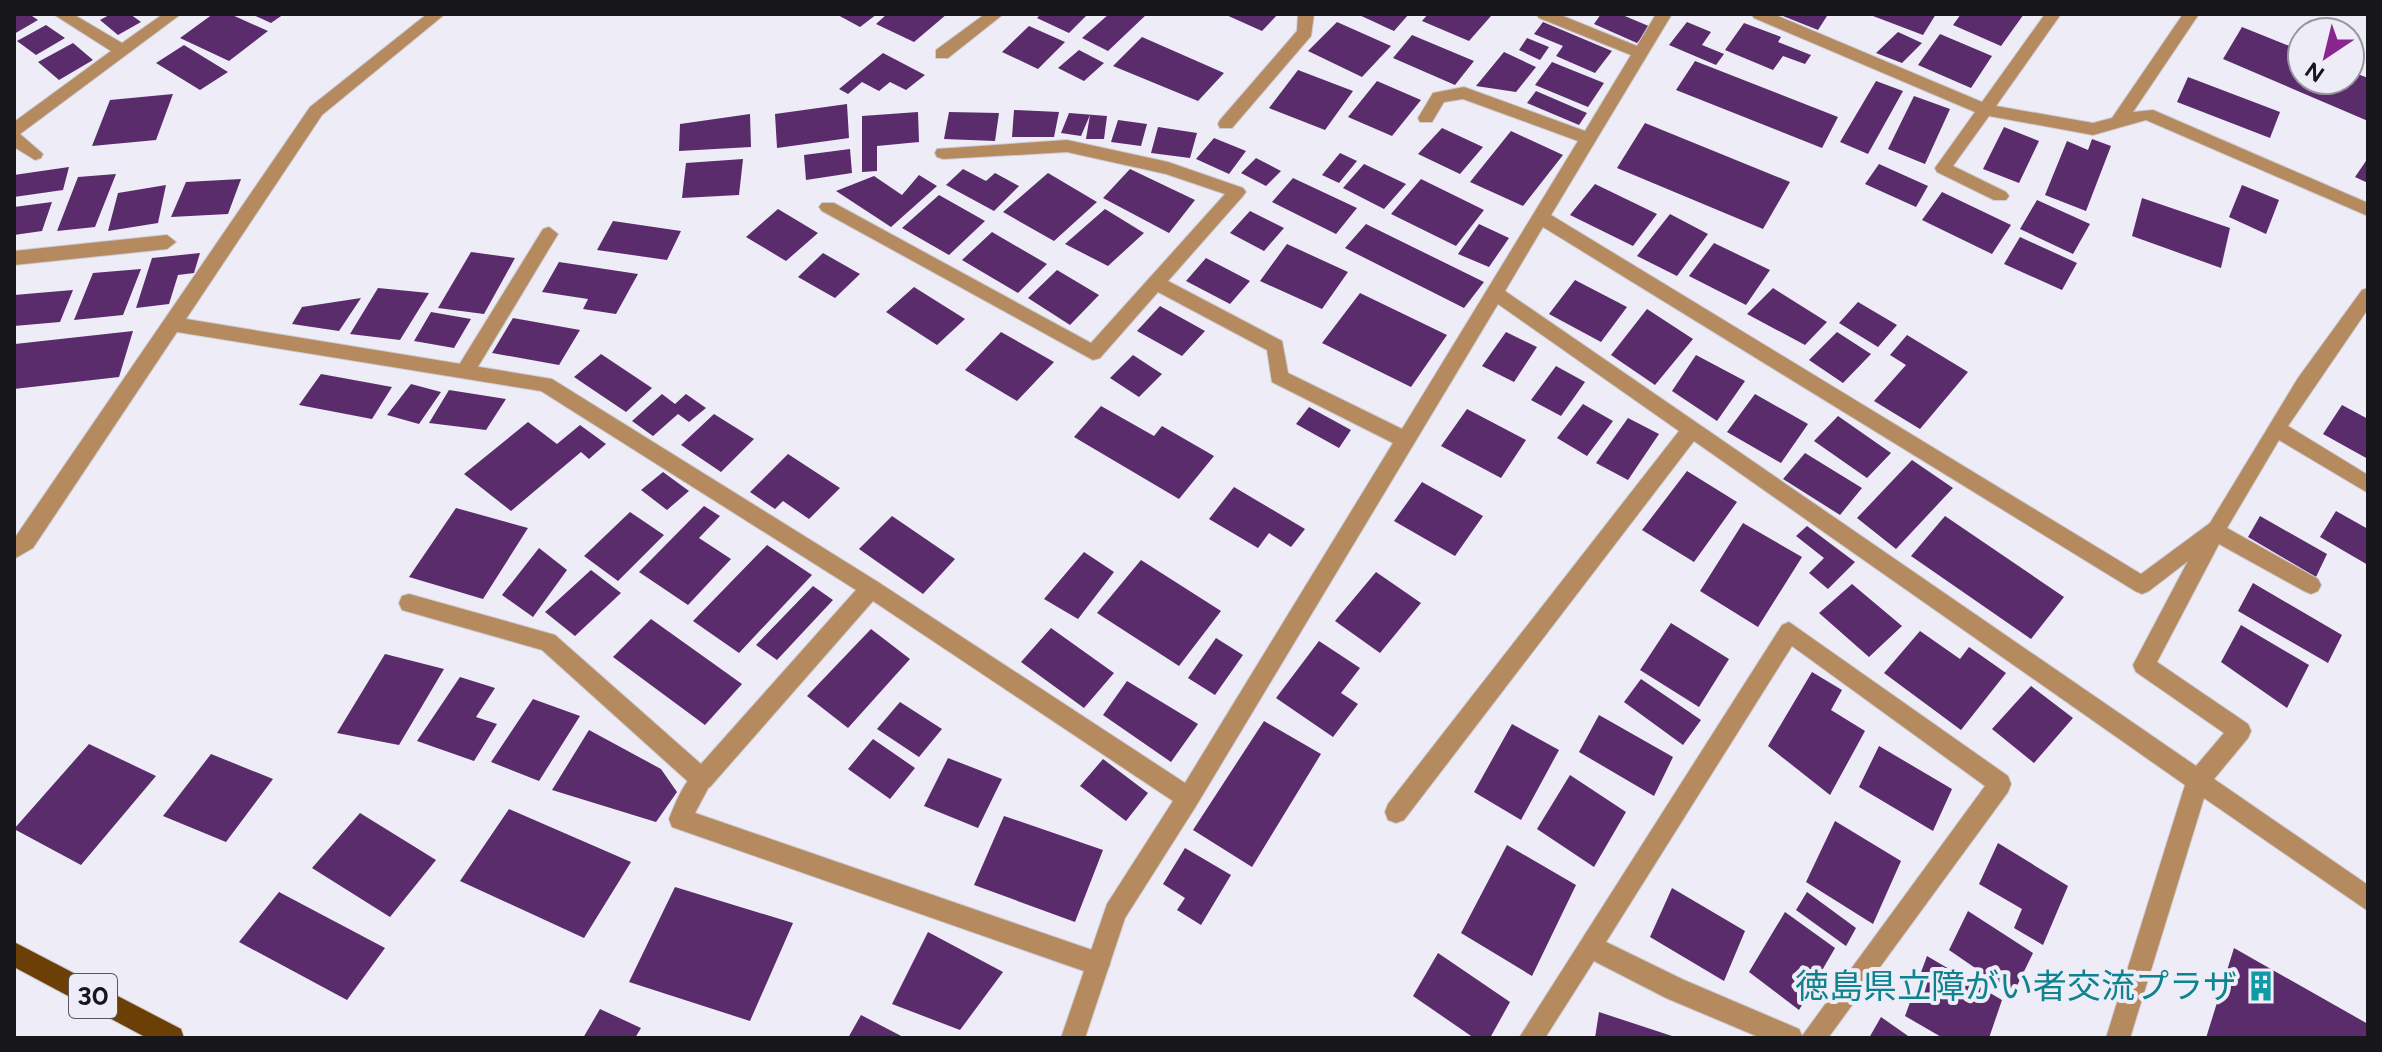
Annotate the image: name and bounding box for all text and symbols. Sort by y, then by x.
north arrow [2286,16,2366,96]
text: N [2300,56,2330,88]
place label: 徳島県立障がい者交流プラザ [1795,966,2237,1007]
building icon: 徳島県立障がい者交流プラザ [2244,969,2278,1003]
road number: 30 [69,974,117,1018]

